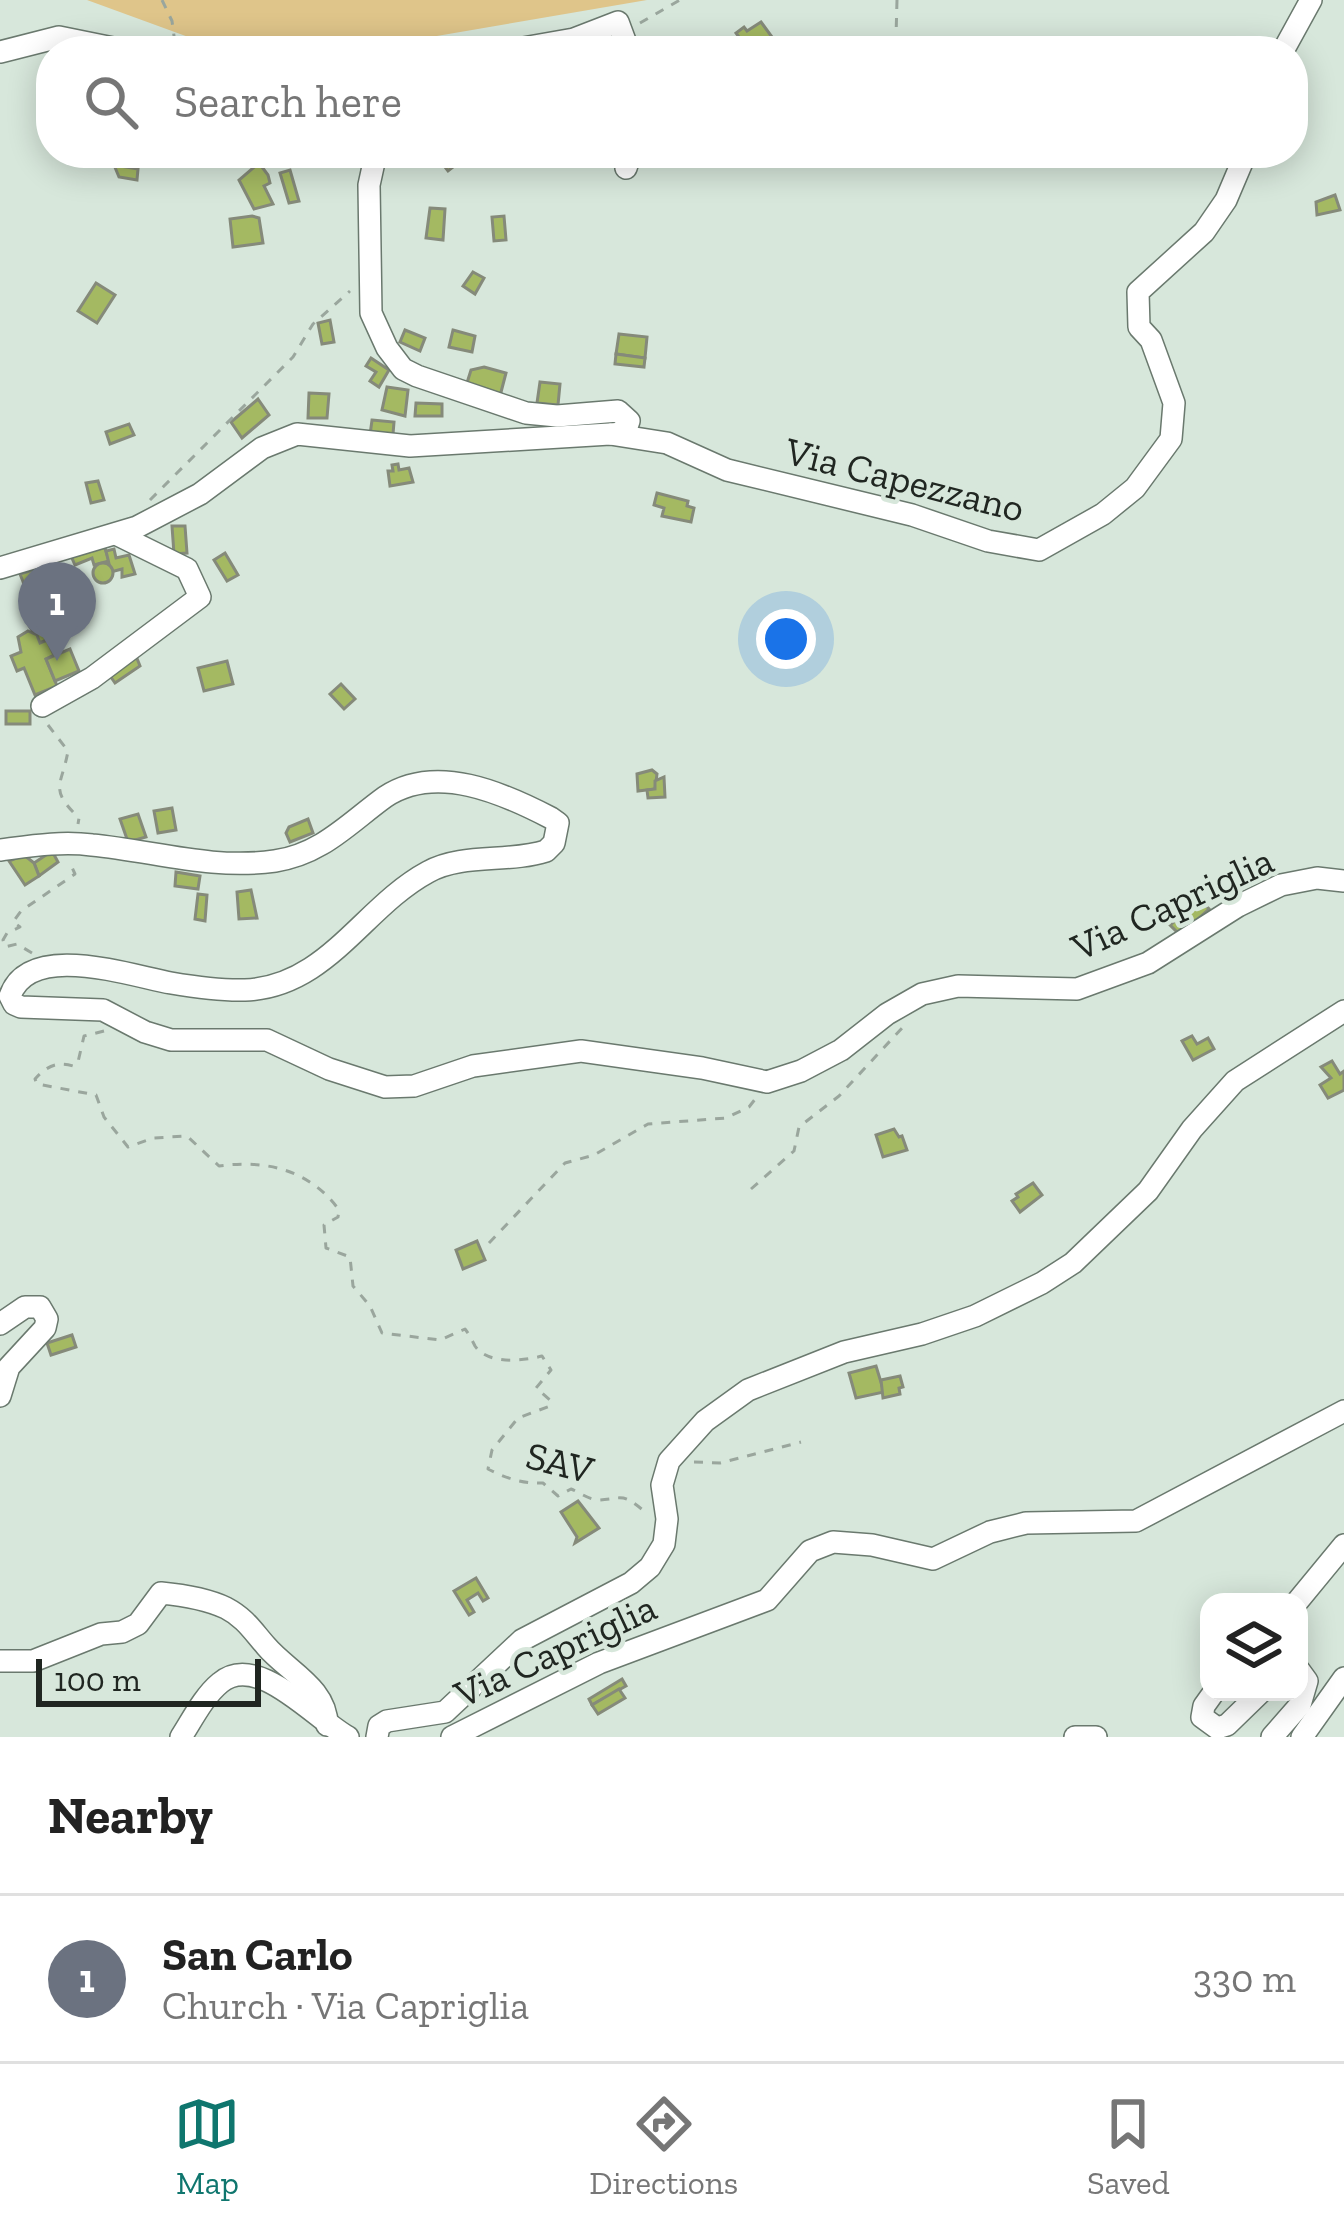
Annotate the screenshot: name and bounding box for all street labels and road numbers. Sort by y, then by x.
street label: Via Capezzano [780,427,1029,532]
street label: Via Capriglia [1063,836,1281,971]
street label: SAV [521,1431,599,1494]
street label: Via Capriglia [446,1583,664,1718]

